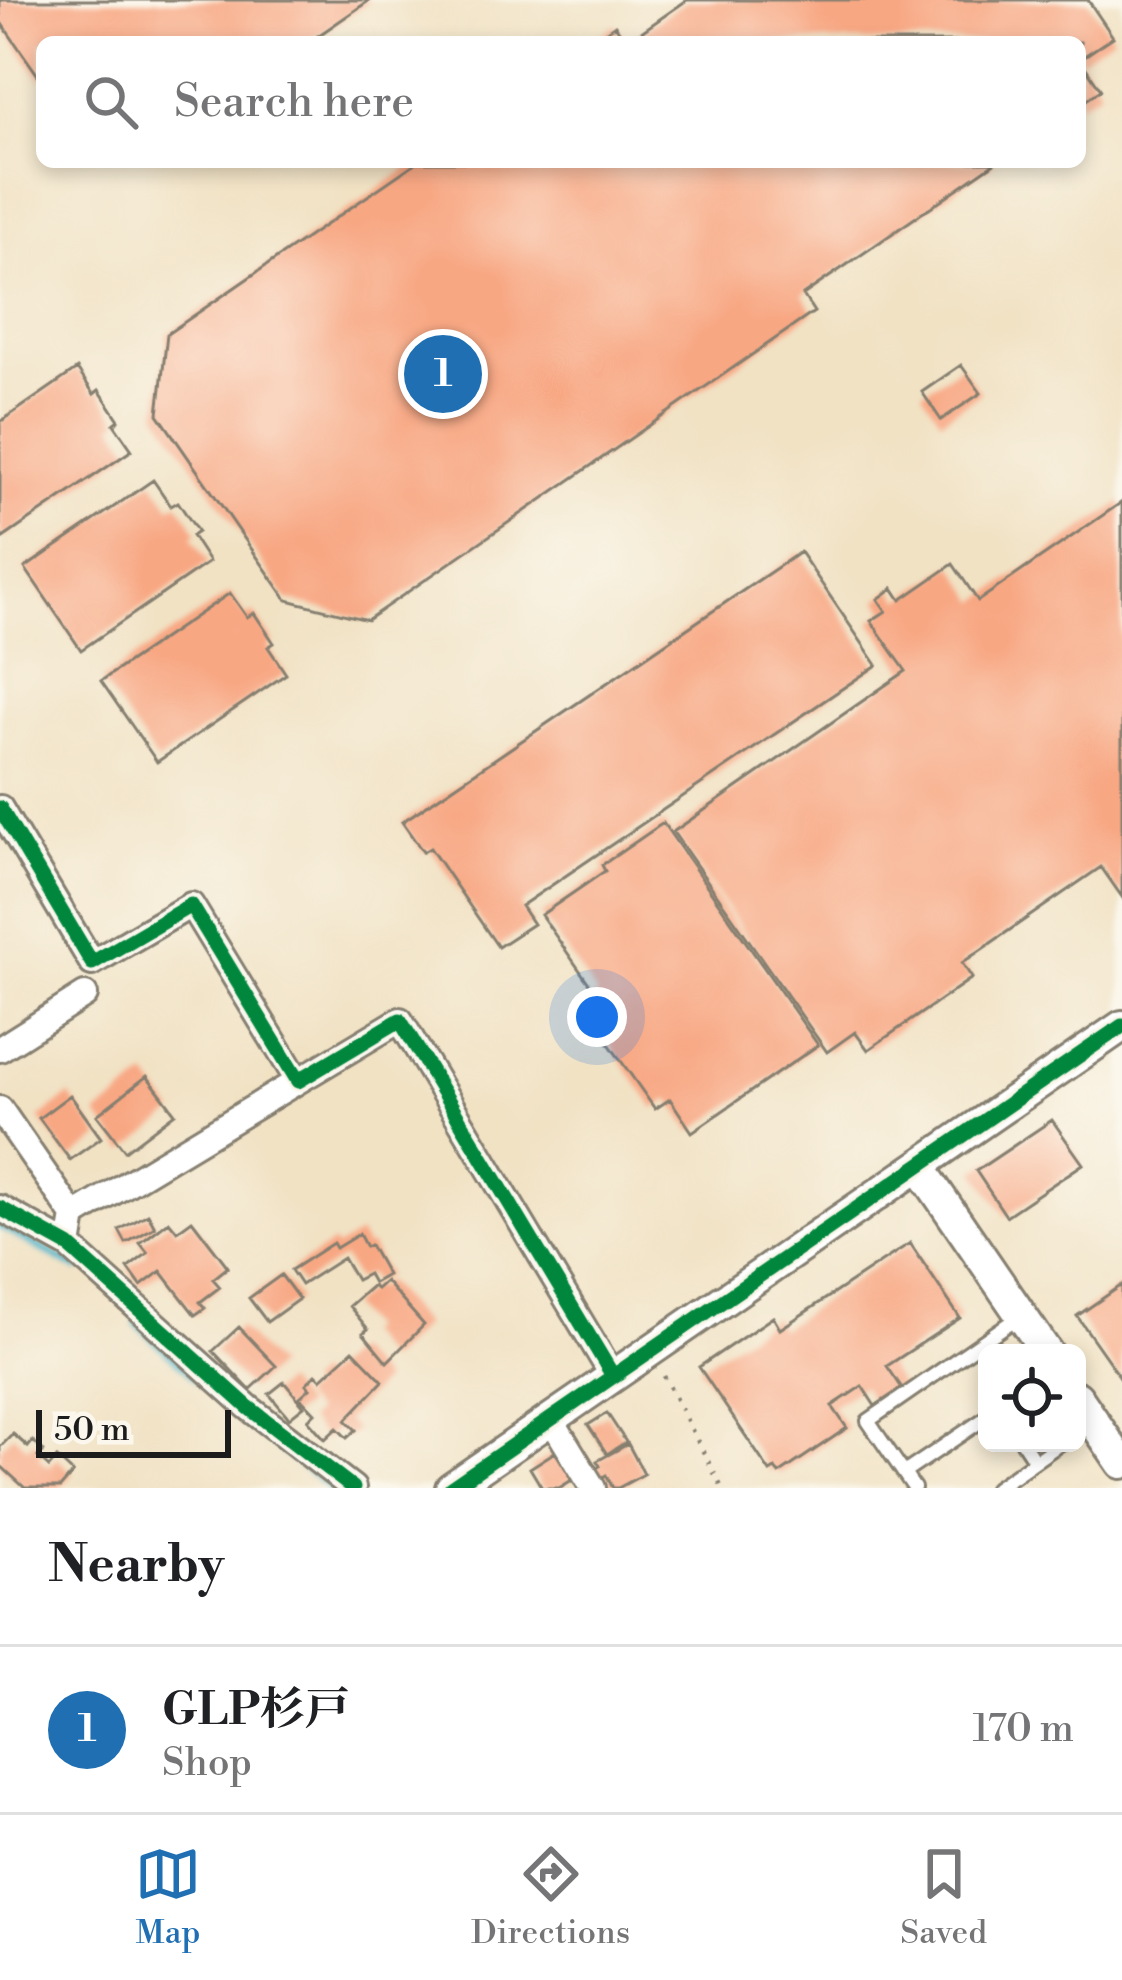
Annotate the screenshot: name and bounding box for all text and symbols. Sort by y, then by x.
search box [36,36,1086,168]
icon: search [78,69,144,135]
text: Search here [174,74,414,131]
pin: 1 [404,329,482,419]
your location [567,987,627,1047]
map controls [978,1344,1086,1452]
button: locate [978,1344,1086,1452]
scale bar [36,1404,231,1457]
text: 50 m [54,1410,130,1451]
text: Nearby [48,1534,224,1598]
text: GLP杉戸 [162,1682,350,1739]
text: 1 [78,1705,96,1754]
text: 170 m [972,1705,1074,1754]
text: Shop [162,1739,252,1788]
tab: Map [135,1841,201,1954]
tab: Directions [471,1841,630,1954]
tab: Saved [900,1841,987,1954]

